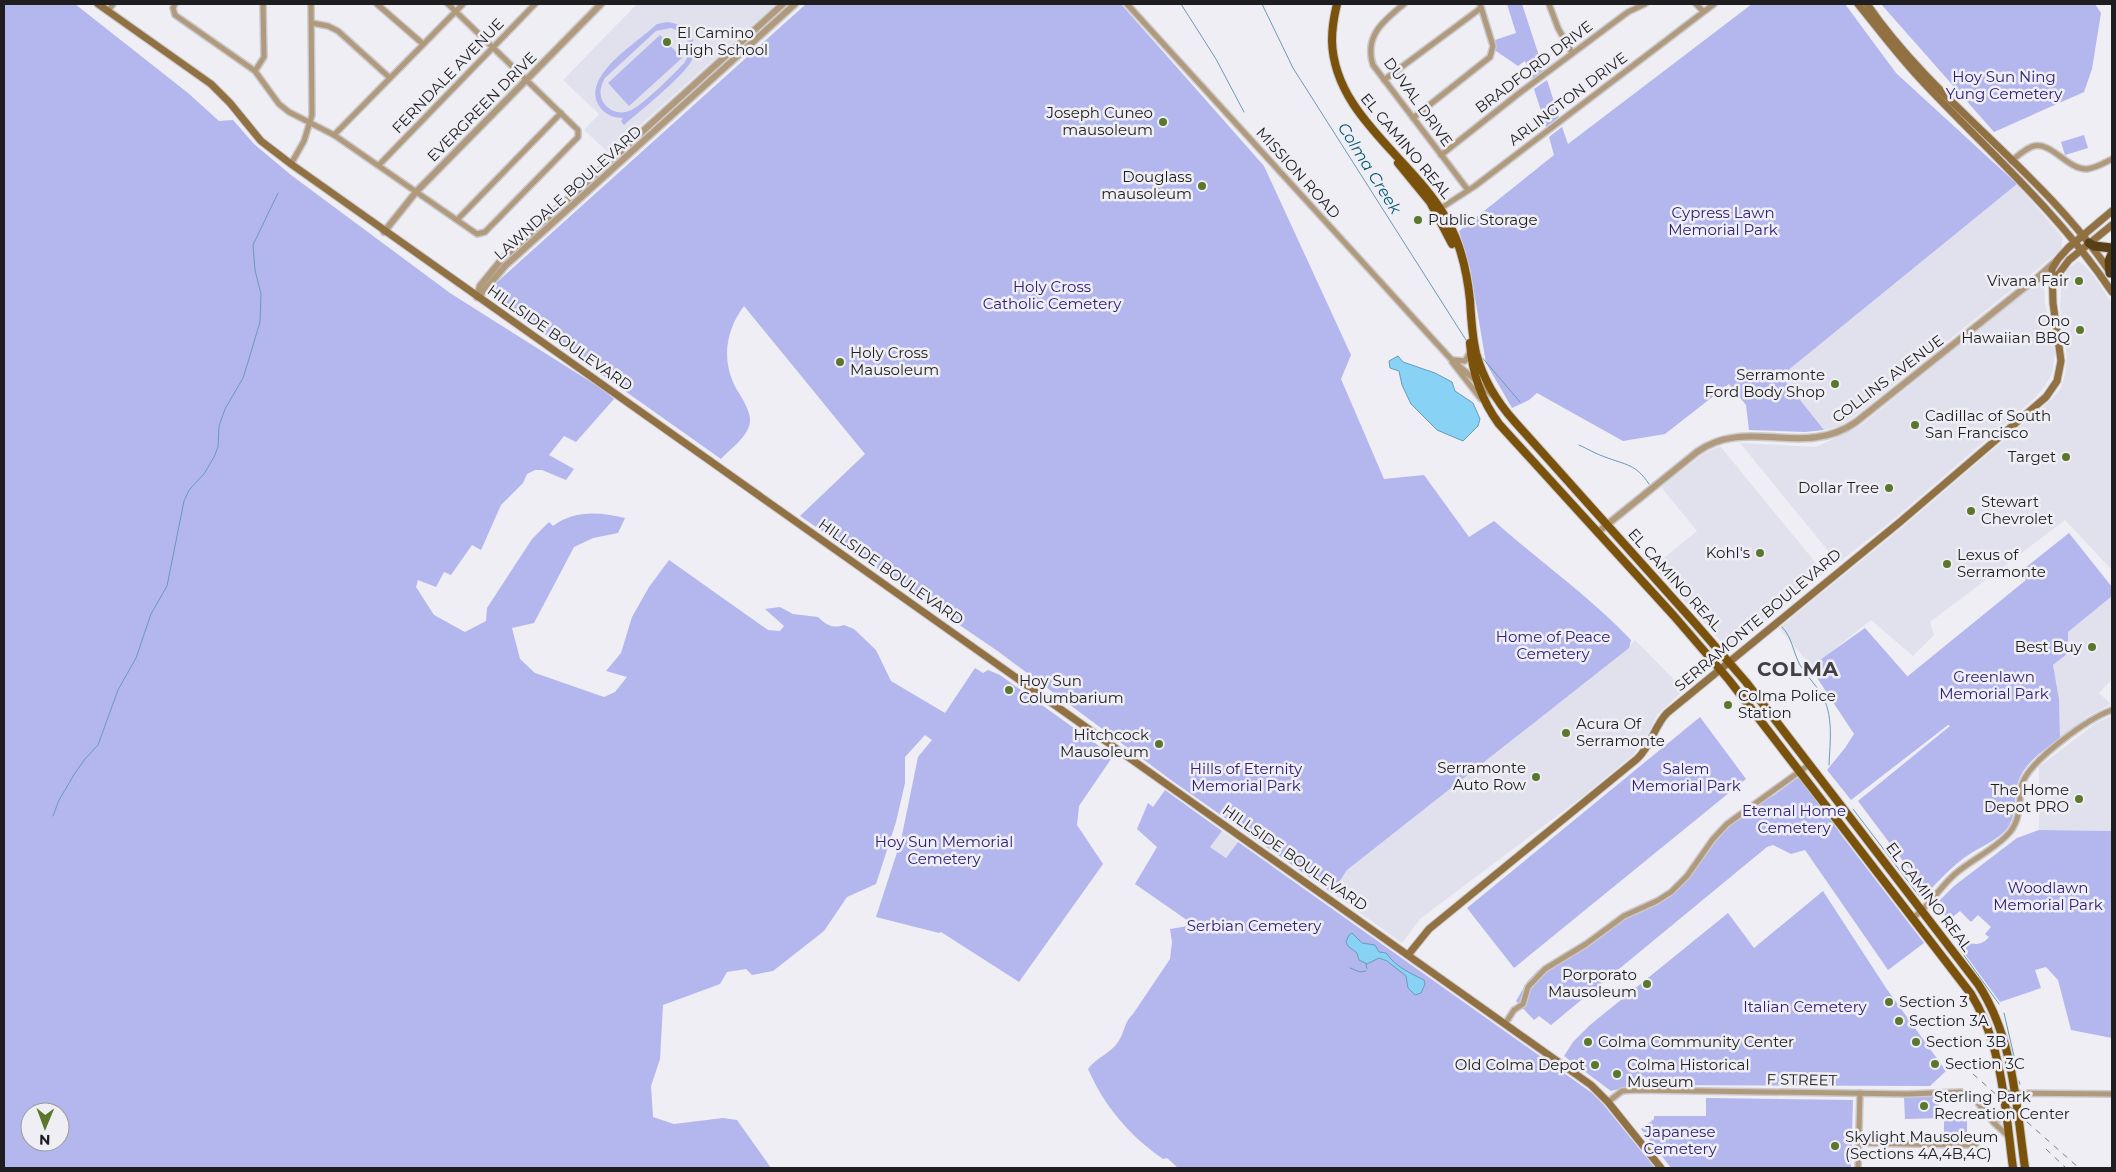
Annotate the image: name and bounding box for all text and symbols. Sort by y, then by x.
street label: FERNDALE AVENUE [388,14,508,137]
street label: BRADFORD DRIVE [1471,16,1596,117]
place label: El Camino High School [677,23,768,59]
marker: El Camino High School [661,36,673,48]
street label: EVERGREEN DRIVE [423,48,541,166]
street label: ARLINGTON DRIVE [1505,48,1631,149]
street label: DUVAL DRIVE [1380,53,1457,150]
park label: Hoy Sun Ning Yung Cemetery [1946,67,2063,103]
street label: EL CAMINO REAL [1357,89,1456,202]
place label: Joseph Cuneo mausoleum [1045,103,1153,139]
marker: Joseph Cuneo mausoleum [1157,116,1169,128]
water label: Colma Creek [1334,119,1406,219]
street label: LAWNDALE BOULEVARD [490,121,645,264]
street label: MISSION ROAD [1252,123,1345,222]
place label: Douglass mausoleum [1101,167,1192,203]
marker: Douglass mausoleum [1196,180,1208,192]
park label: Cypress Lawn Memorial Park [1668,203,1778,239]
place label: Public Storage [1428,210,1538,229]
marker: Public Storage [1412,214,1424,226]
place label: Vivana Fair [1987,271,2069,290]
marker: Vivana Fair [2073,275,2085,287]
park label: Holy Cross Catholic Cemetery [983,277,1122,313]
street label: HILLSIDE BOULEVARD [484,280,637,395]
place label: Ono Hawaiian BBQ [1961,311,2070,347]
marker: Ono Hawaiian BBQ [2074,324,2086,336]
street label: COLLINS AVENUE [1828,330,1947,427]
place label: Holy Cross Mausoleum [850,343,939,379]
marker: Holy Cross Mausoleum [834,356,846,368]
place label: Serramonte Ford Body Shop [1705,365,1825,401]
marker: Serramonte Ford Body Shop [1829,378,1841,390]
place label: Cadillac of South San Francisco [1925,406,2051,442]
marker: Cadillac of South San Francisco [1909,419,1921,431]
place label: Target [2008,447,2056,466]
marker: Target [2060,451,2072,463]
place label: Dollar Tree [1798,478,1879,497]
marker: Dollar Tree [1883,482,1895,494]
place label: Stewart Chevrolet [1981,492,2053,528]
marker: Stewart Chevrolet [1965,505,1977,517]
street label: HILLSIDE BOULEVARD [815,514,968,629]
street label: EL CAMINO REAL [1624,524,1727,635]
place label: Kohl's [1706,543,1750,562]
street label: SERRAMONTE BOULEVARD [1670,544,1845,695]
place label: Lexus of Serramonte [1957,545,2046,581]
marker: Kohl's [1754,547,1766,559]
marker: Lexus of Serramonte [1941,558,1953,570]
park label: Home of Peace Cemetery [1496,627,1610,663]
place label: Best Buy [2015,637,2083,656]
marker: Best Buy [2086,641,2098,653]
district label: COLMA [1757,657,1839,681]
park label: Greenlawn Memorial Park [1939,667,2049,703]
place label: Hoy Sun Columbarium [1019,671,1124,707]
marker: Hoy Sun Columbarium [1003,684,1015,696]
place label: Colma Police Station [1738,686,1836,722]
marker: Colma Police Station [1722,699,1734,711]
place label: Acura Of Serramonte [1576,714,1665,750]
place label: Hitchcock Mausoleum [1060,725,1149,761]
marker: Acura Of Serramonte [1560,727,1572,739]
marker: Hitchcock Mausoleum [1153,738,1165,750]
place label: Serramonte Auto Row [1437,758,1527,794]
park label: Hills of Eternity Memorial Park [1190,759,1303,795]
park label: Salem Memorial Park [1631,759,1741,795]
marker: Serramonte Auto Row [1530,771,1542,783]
place label: The Home Depot PRO [1984,780,2069,816]
marker: The Home Depot PRO [2073,793,2085,805]
street label: HILLSIDE BOULEVARD [1219,800,1372,915]
park label: Eternal Home Cemetery [1742,801,1846,837]
park label: Hoy Sun Memorial Cemetery [875,832,1013,868]
street label: EL CAMINO REAL [1882,838,1977,955]
park label: Woodlawn Memorial Park [1993,878,2103,914]
park label: Serbian Cemetery [1187,916,1322,935]
place label: Porporato Mausoleum [1548,965,1637,1001]
marker: Porporato Mausoleum [1641,978,1653,990]
place label: Section 3 [1899,992,1968,1011]
marker: Section 3 [1883,996,1895,1008]
park label: Italian Cemetery [1743,997,1868,1016]
place label: Section 3A [1909,1011,1989,1030]
marker: Section 3A [1893,1015,1905,1027]
place label: Colma Community Center [1598,1032,1794,1051]
place label: Section 3B [1926,1032,2006,1051]
marker: Colma Community Center [1582,1036,1594,1048]
marker: Section 3B [1910,1036,1922,1048]
place label: Section 3C [1945,1054,2025,1073]
place label: Old Colma Depot [1455,1055,1585,1074]
place label: Colma Historical Museum [1627,1055,1749,1091]
marker: Section 3C [1929,1058,1941,1070]
marker: Old Colma Depot [1589,1059,1601,1071]
marker: Colma Historical Museum [1611,1068,1623,1080]
street label: F STREET [1767,1069,1838,1090]
place label: Sterling Park Recreation Center [1934,1087,2070,1123]
marker: Sterling Park Recreation Center [1918,1100,1930,1112]
north arrow [20,1102,70,1152]
park label: Japanese Cemetery [1643,1122,1717,1158]
place label: Skylight Mausoleum (Sections 4A,4B,4C) [1845,1127,1999,1163]
text: N [39,1131,51,1149]
marker: Skylight Mausoleum (Sections 4A,4B,4C) [1829,1140,1841,1152]

